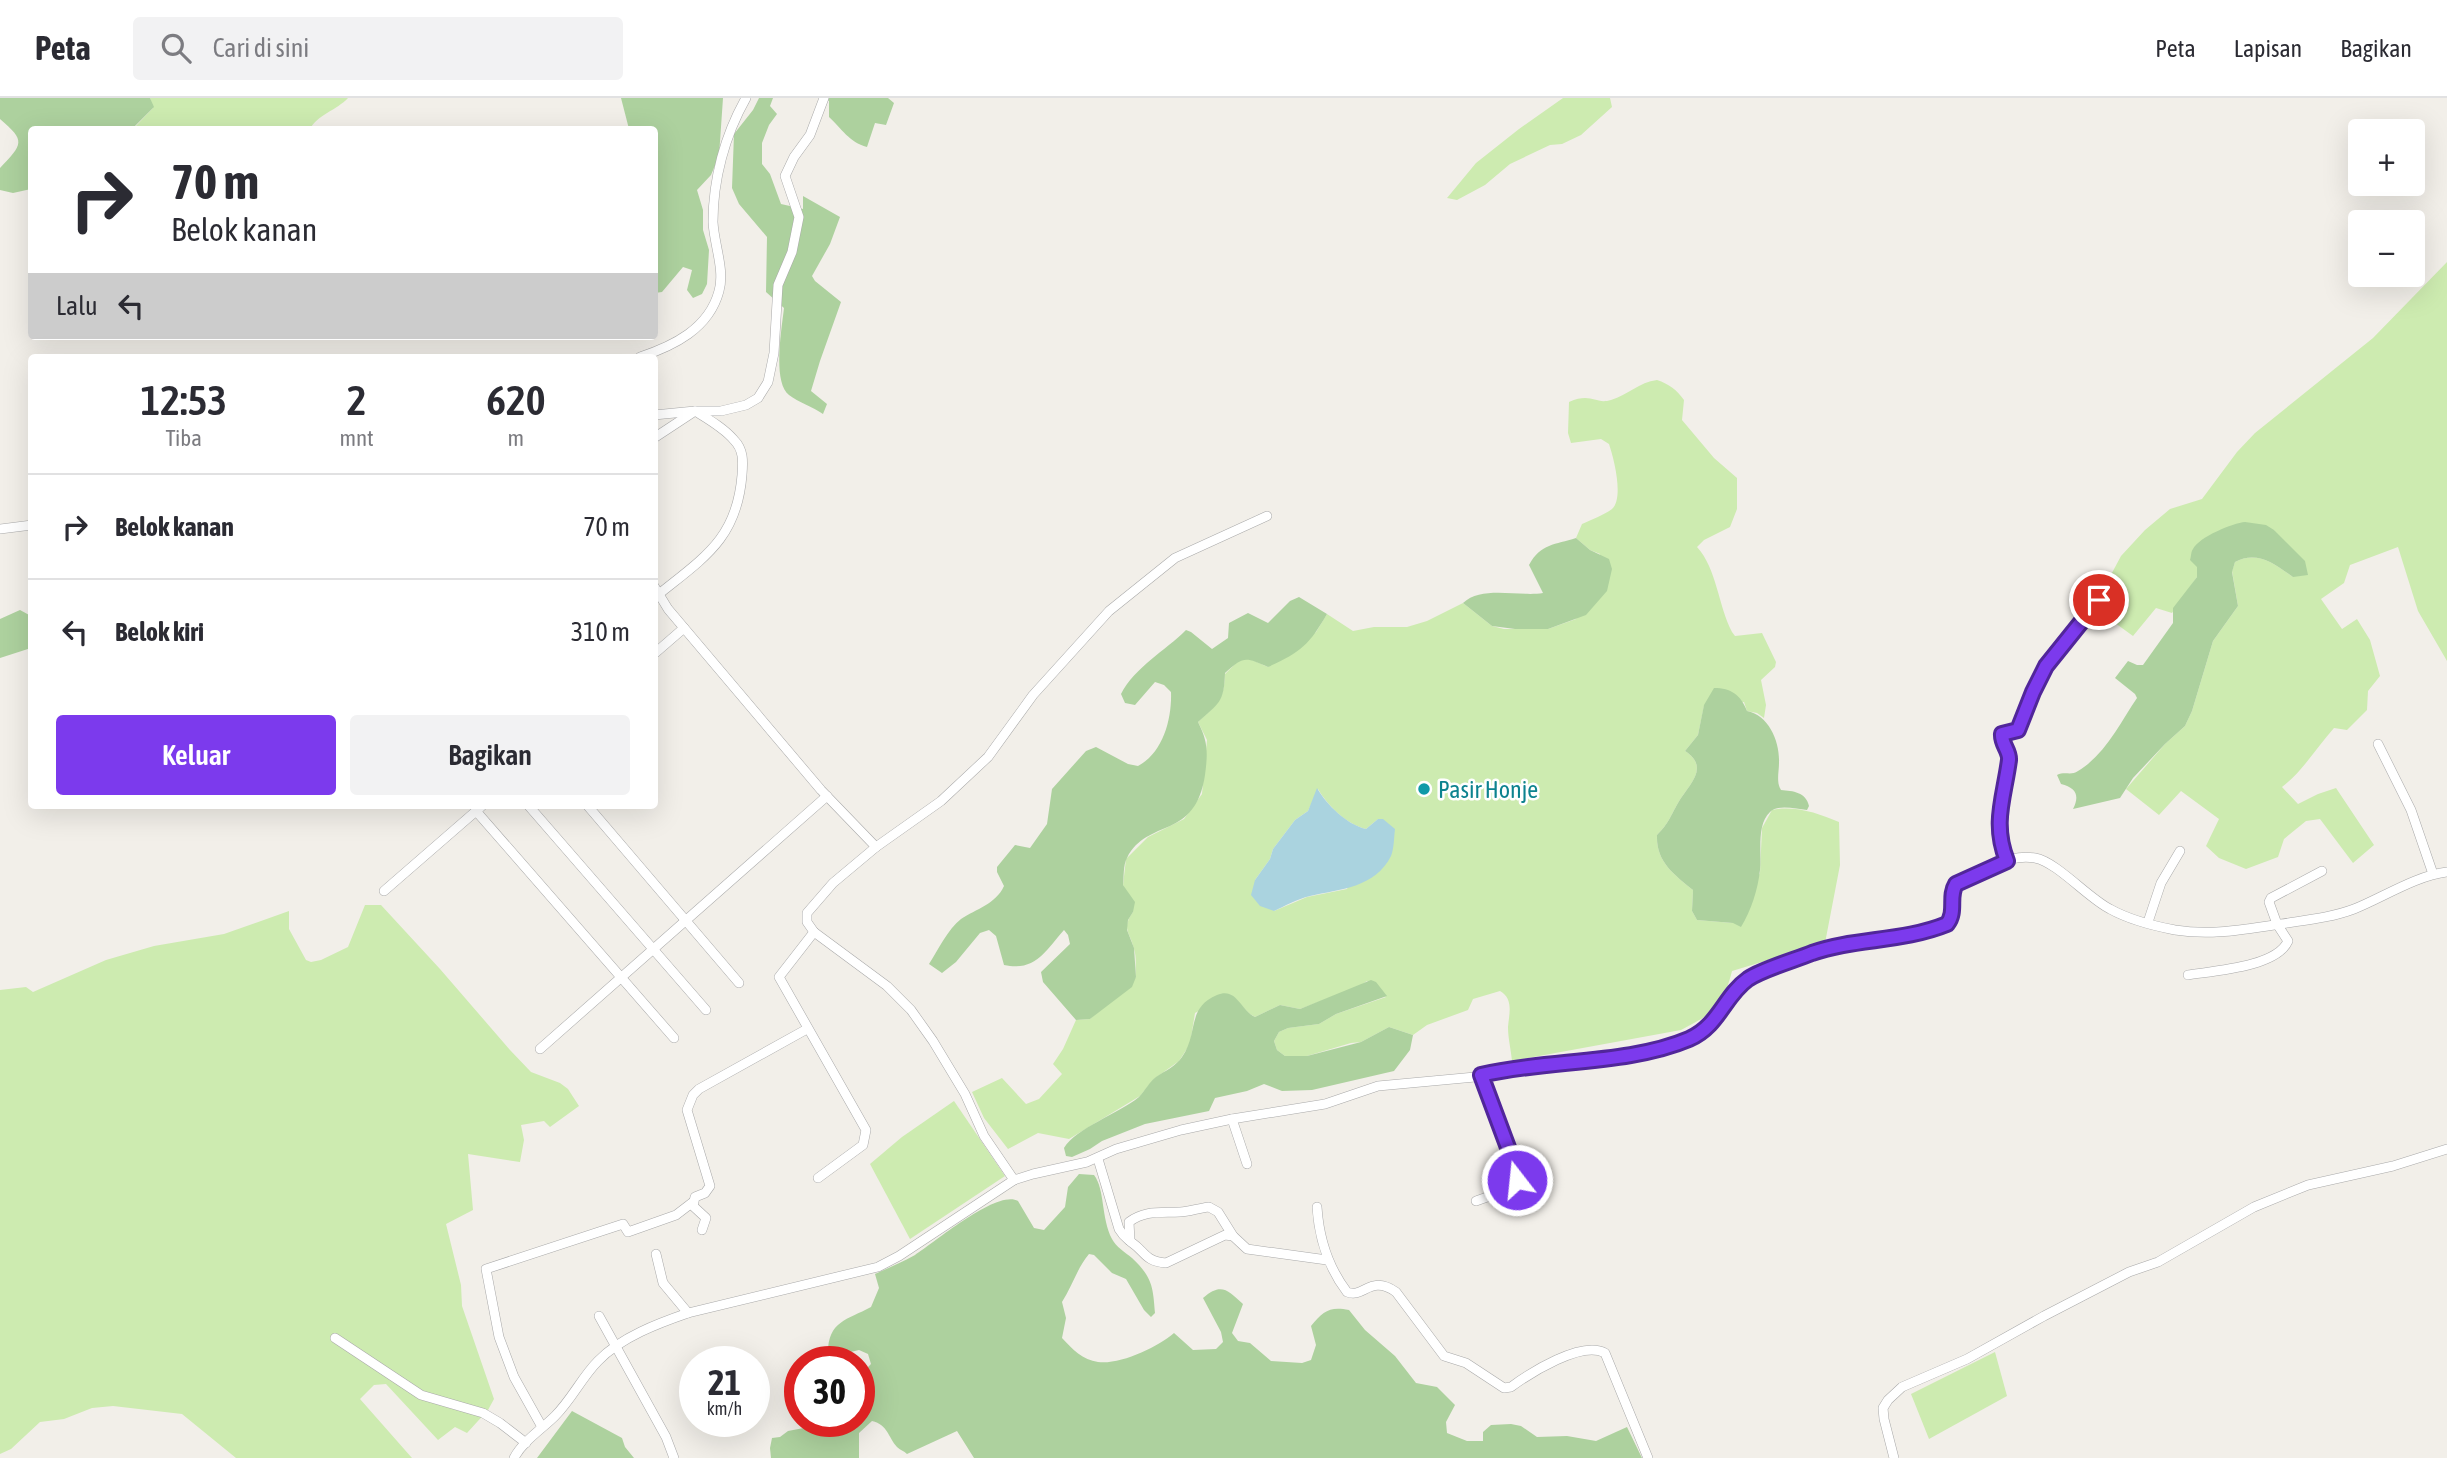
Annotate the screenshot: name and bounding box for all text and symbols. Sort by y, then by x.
search box [133,17,623,80]
text: Peta [35,29,91,67]
icon: search [157,29,195,67]
text: Cari di sini [213,33,309,63]
text: Peta [2155,35,2196,62]
text: Lapisan [2234,35,2302,62]
text: Bagikan [2340,35,2412,62]
map controls [2348,119,2425,287]
button: + [2348,119,2425,196]
text: 70 m [171,153,259,209]
icon: right [56,154,147,245]
button: − [2348,210,2425,287]
text: Belok kanan [171,211,317,248]
icon: left [112,287,150,325]
text: Lalu [56,291,98,321]
text: 12:53 [140,376,227,424]
text: 2 [347,376,366,424]
text: 620 [486,376,545,424]
text: Tiba [165,425,202,451]
text: mnt [339,425,374,451]
text: m [508,425,524,451]
icon: right [56,508,94,546]
text: Belok kanan [115,512,234,542]
text: 70 m [583,512,630,542]
pin [2069,570,2129,630]
icon: arrive [2080,581,2118,619]
icon: left [56,613,94,651]
text: Belok kiri [115,617,204,647]
text: 310 m [571,617,630,647]
button: Keluar [56,715,336,795]
button: Bagikan [350,715,630,795]
place label: Pasir Honje [1438,776,1538,803]
marker: Pasir Honje [1416,781,1432,797]
position arrow [1480,1143,1554,1217]
speed limit sign: 30 [784,1346,875,1437]
text: 21 [708,1362,741,1402]
text: km/h [707,1398,742,1419]

